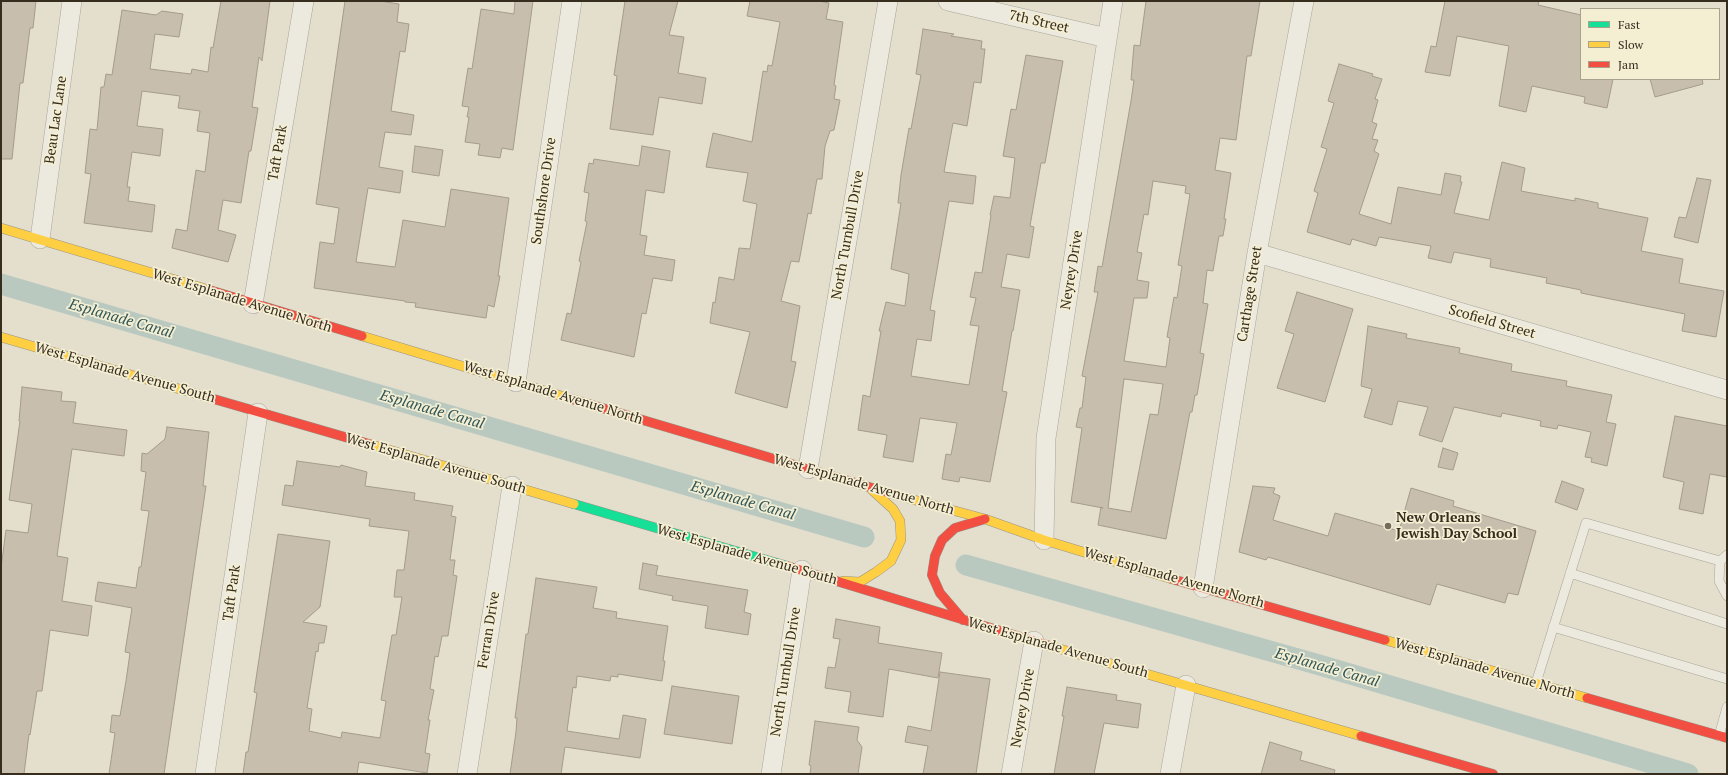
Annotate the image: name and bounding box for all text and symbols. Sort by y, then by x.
street label: 7th Street [1007,7,1071,37]
legend [1580,8,1720,80]
text: Fast [1618,17,1640,32]
text: Slow [1618,37,1643,52]
text: Jam [1618,57,1639,72]
street label: Beau Lac Lane [41,75,71,165]
street label: Taft Park [265,124,291,182]
street label: Southshore Drive [528,136,560,246]
street label: North Turnbull Drive [828,169,868,301]
street label: Neyrey Drive [1057,229,1087,311]
street label: Carthage Street [1234,245,1266,343]
street label: West Esplanade Avenue North [150,266,334,336]
water label: Esplanade Canal [67,296,175,342]
street label: Scofield Street [1447,302,1537,342]
street label: West Esplanade Avenue South [33,339,217,407]
street label: West Esplanade Avenue North [461,358,645,428]
water label: Esplanade Canal [378,387,486,433]
street label: West Esplanade Avenue South [344,430,528,498]
street label: West Esplanade Avenue North [772,451,956,519]
water label: Esplanade Canal [689,478,797,524]
place label: New Orleans Jewish Day School [1396,510,1517,542]
street label: West Esplanade Avenue South [655,521,839,589]
marker: New Orleans Jewish Day School [1383,521,1393,531]
street label: West Esplanade Avenue North [1082,544,1266,612]
street label: Taft Park [220,564,244,622]
street label: Ferran Drive [475,590,503,670]
street label: North Turnbull Drive [767,606,805,738]
street label: West Esplanade Avenue South [966,614,1150,682]
street label: West Esplanade Avenue North [1393,635,1577,703]
water label: Esplanade Canal [1273,645,1381,691]
street label: Neyrey Drive [1008,667,1038,749]

